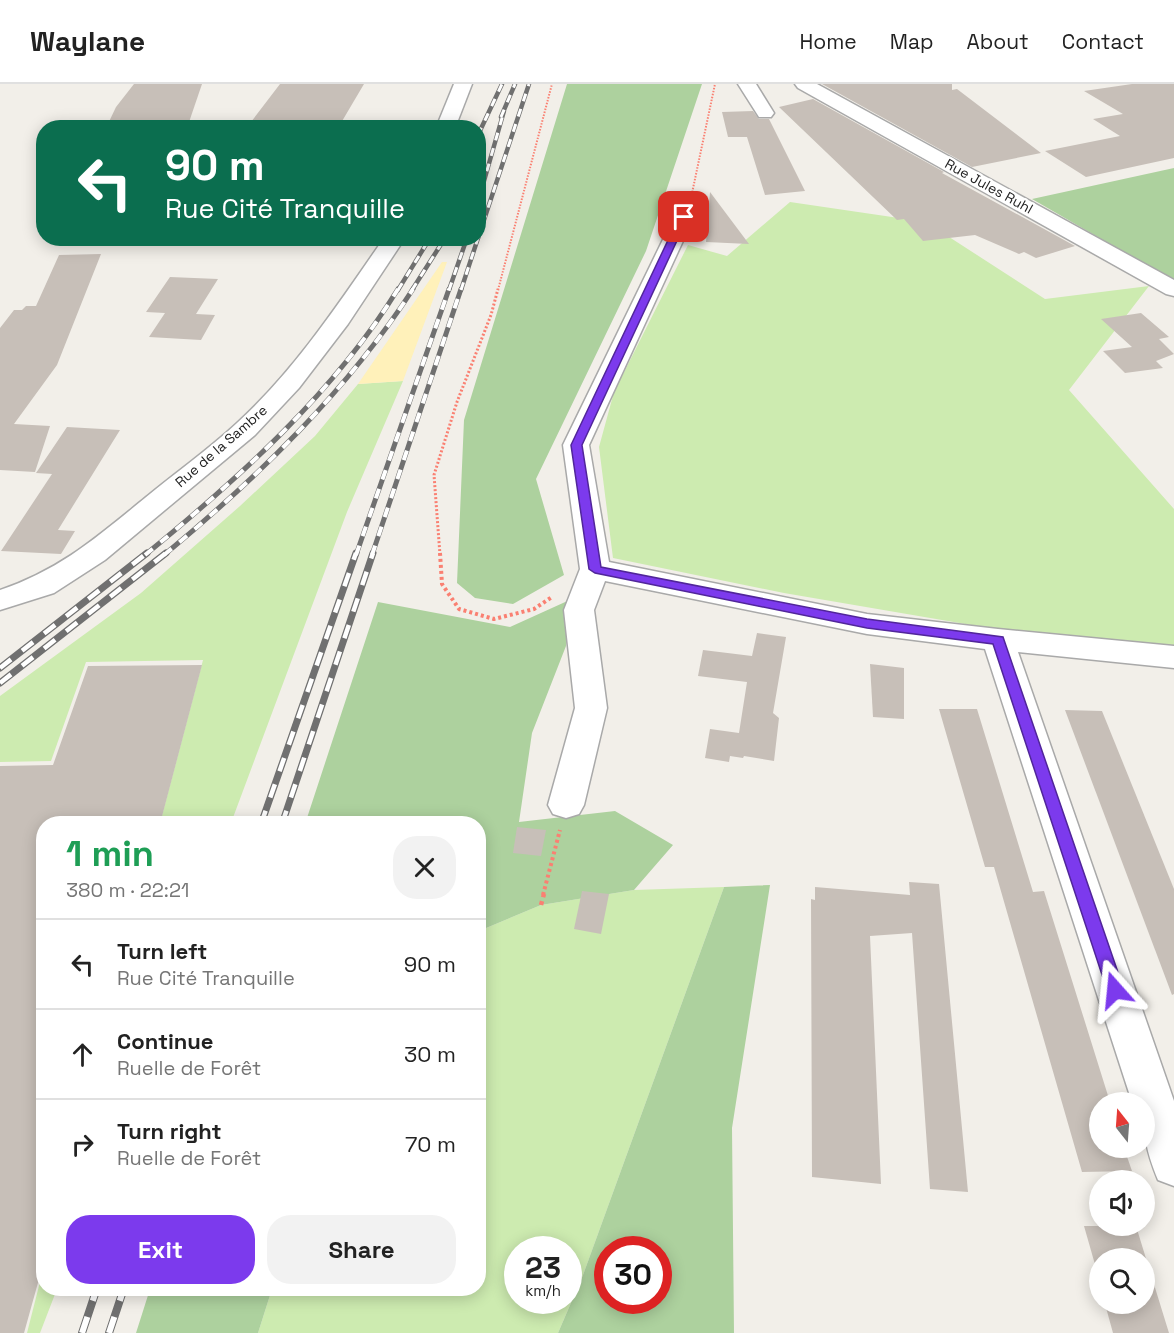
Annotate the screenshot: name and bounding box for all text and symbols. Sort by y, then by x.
text: Waylane [30,23,145,59]
text: Home [799,28,857,55]
text: Map [890,28,934,55]
text: About [967,28,1029,55]
text: Contact [1062,28,1144,55]
text: 90 m [165,139,265,192]
icon: left [66,144,144,222]
street label: Rue Jules Ruhl [942,154,1036,218]
text: Rue Cité Tranquille [165,191,405,226]
pin [658,191,709,242]
icon: arrive [667,200,700,233]
street label: Rue de la Sambre [171,401,271,491]
text: 1 min [66,831,154,877]
button: close [393,836,456,899]
text: 380 m · 22:21 [66,877,189,903]
text: Turn left [117,937,207,965]
icon: left [66,948,99,981]
text: 90 m [404,950,456,978]
position arrow [1083,958,1147,1022]
text: Rue Cité Tranquille [117,965,295,991]
text: Continue [117,1027,213,1055]
icon: ahead [66,1038,99,1071]
text: 30 m [404,1040,456,1068]
text: Ruelle de Forêt [117,1055,261,1081]
north arrow [1089,1092,1155,1158]
map controls [1089,1092,1155,1314]
text: Turn right [117,1117,222,1145]
icon: right [66,1128,99,1161]
text: 70 m [405,1130,456,1158]
text: Ruelle de Forêt [117,1145,261,1171]
button: sound [1089,1170,1155,1236]
button: Exit [66,1215,255,1284]
button: Share [267,1215,456,1284]
speed limit sign: 30 [594,1236,672,1314]
text: 23 [525,1248,561,1287]
button: search [1089,1248,1155,1314]
text: km/h [525,1281,561,1300]

